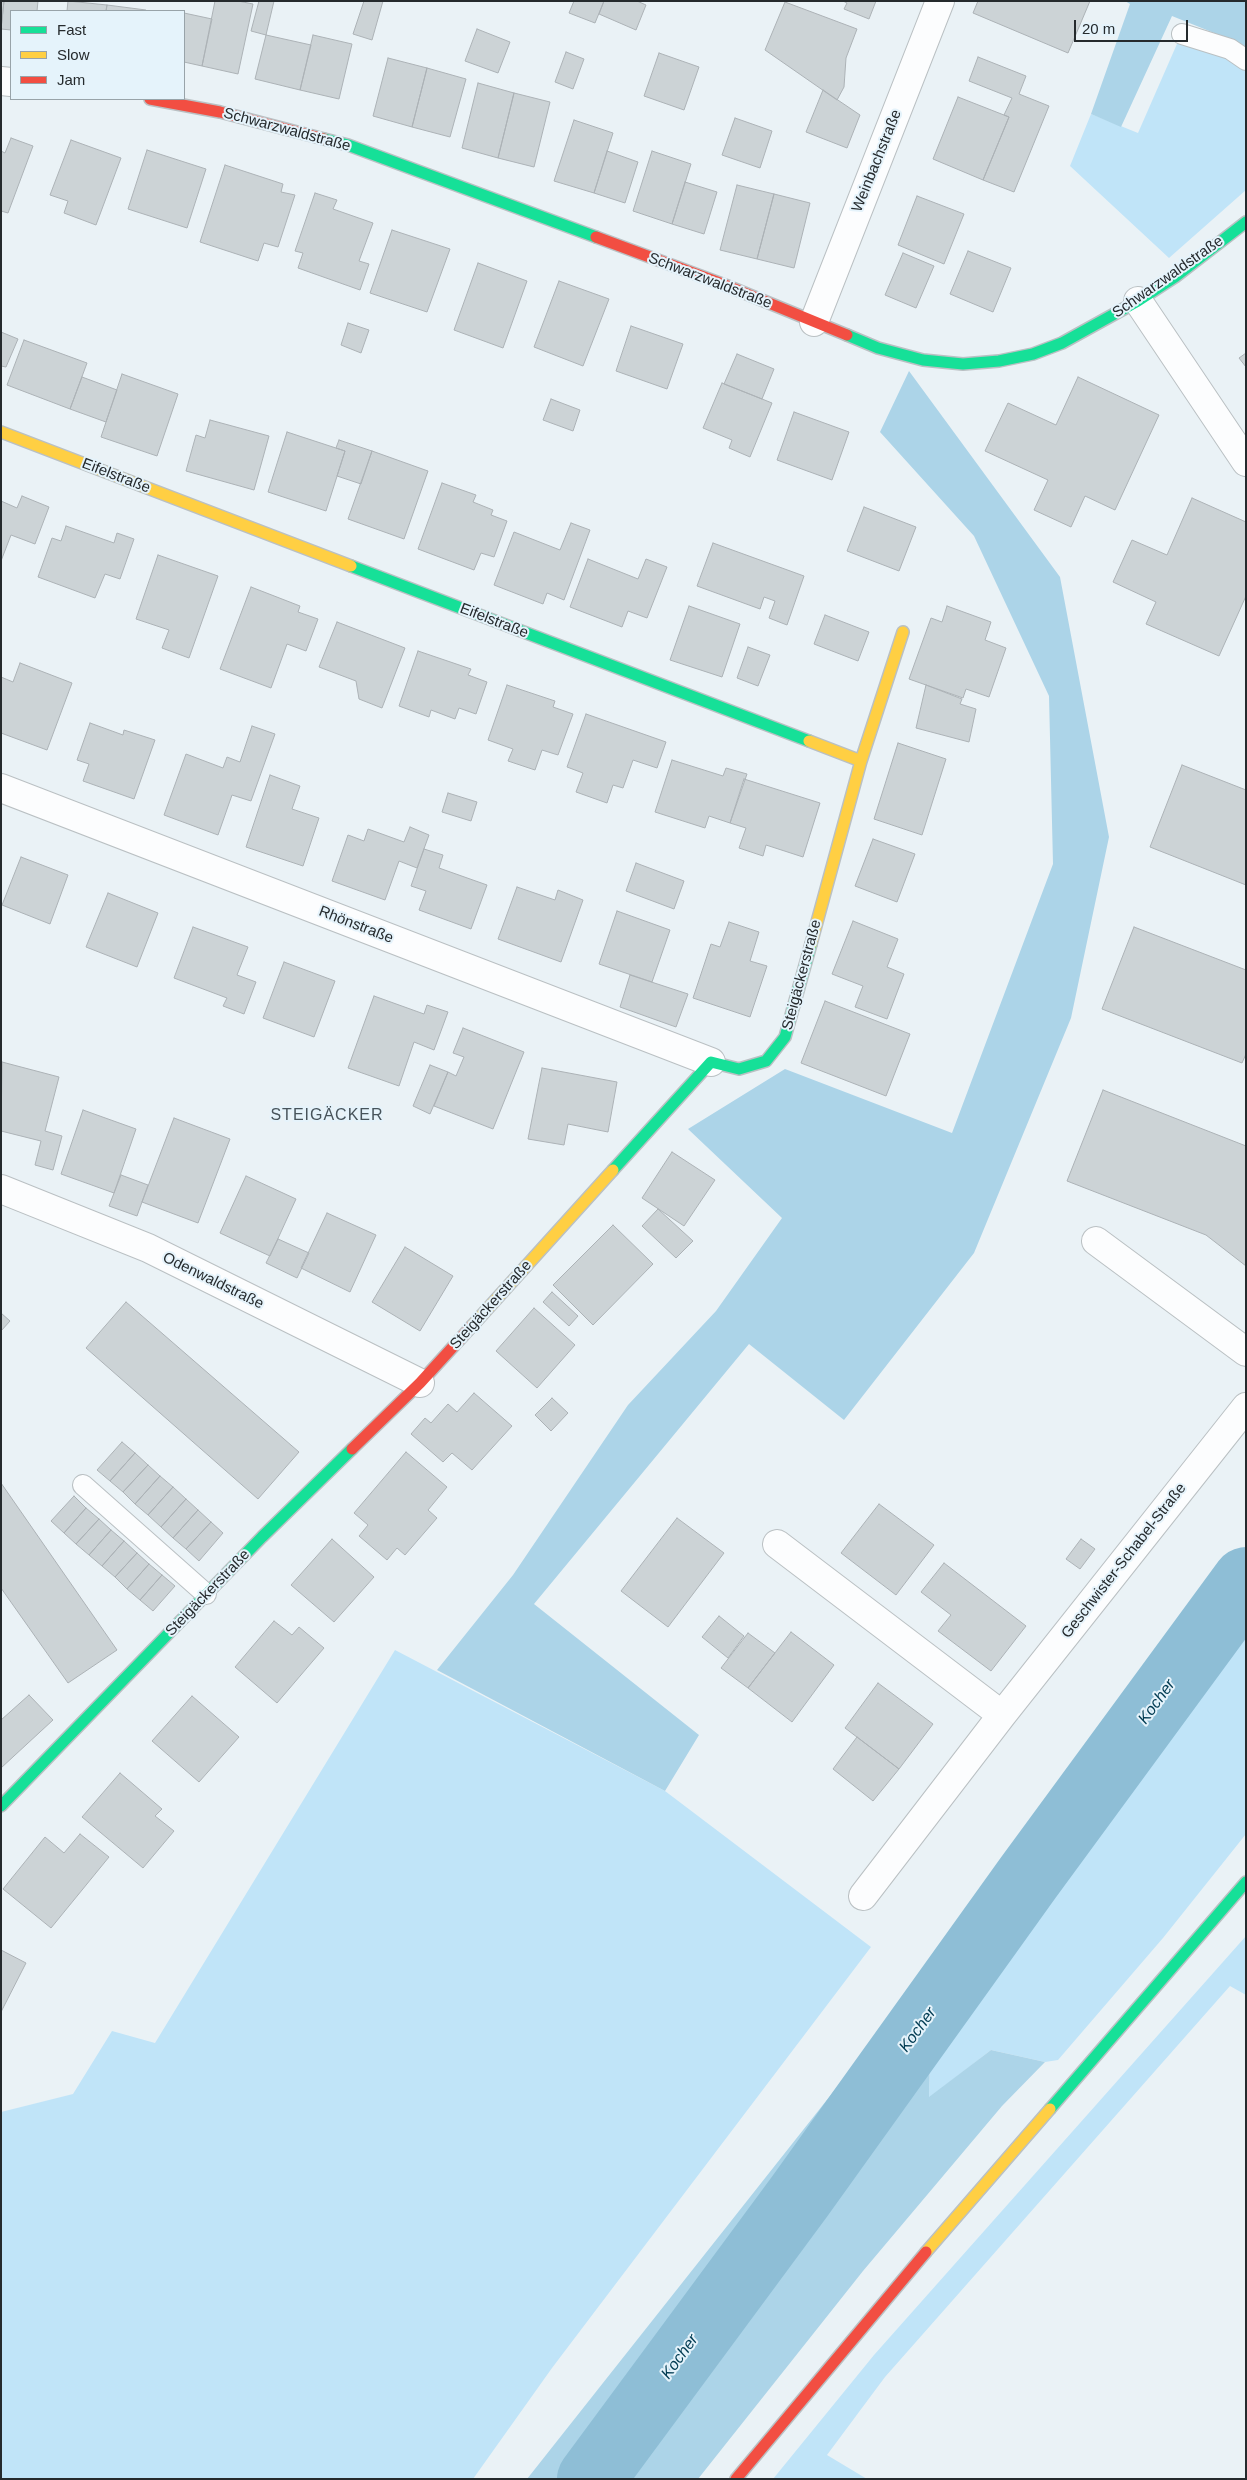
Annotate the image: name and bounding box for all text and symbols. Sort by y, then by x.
legend [10,10,185,100]
scale bar [1077,10,1191,42]
text: 20 m [1082,20,1115,37]
text: Fast [57,21,86,38]
text: Slow [57,46,90,63]
text: Jam [57,71,85,88]
street label: Schwarzwaldstraße [221,104,353,156]
street label: Weinbachstraße [848,107,906,215]
street label: Schwarzwaldstraße [1109,232,1227,322]
street label: Schwarzwaldstraße [646,249,774,313]
street label: Eifelstraße [79,455,153,497]
street label: Eifelstraße [457,600,531,642]
street label: Rhönstraße [316,903,396,947]
street label: Steigäckerstraße [779,918,825,1032]
district label: STEIGÄCKER [269,1106,385,1126]
street label: Odenwaldstraße [160,1249,266,1313]
street label: Steigäckerstraße [446,1257,536,1353]
street label: Geschwister-Schabel-Straße [1058,1480,1190,1642]
street label: Steigäckerstraße [162,1546,254,1640]
water label: Kocher [1134,1676,1180,1728]
water label: Kocher [895,2004,941,2056]
water label: Kocher [657,2331,703,2383]

